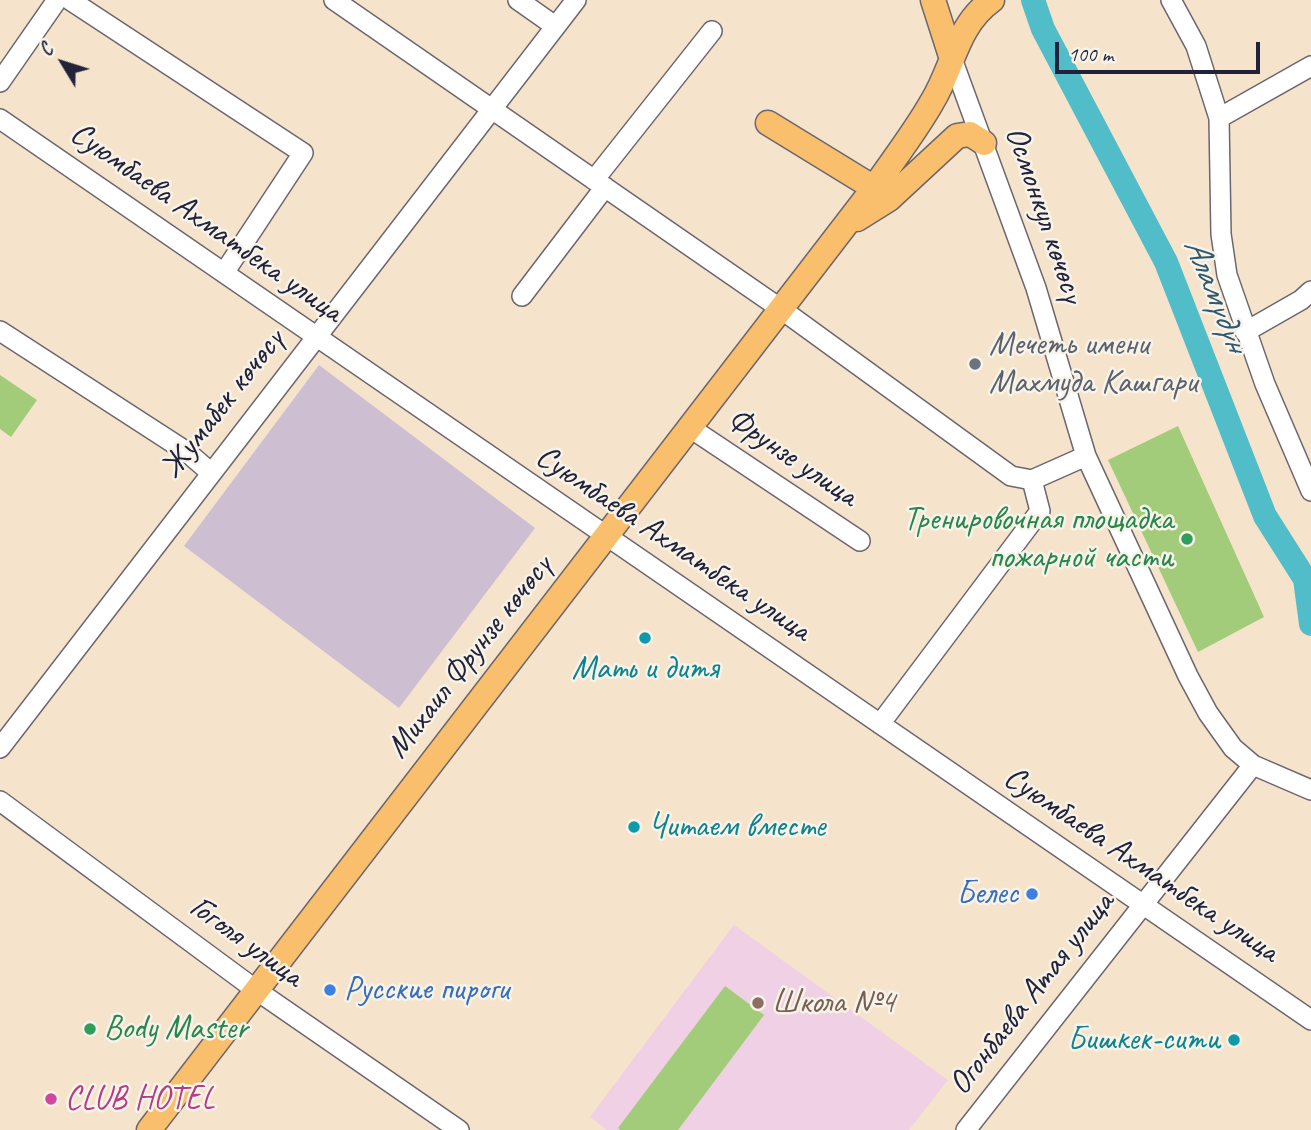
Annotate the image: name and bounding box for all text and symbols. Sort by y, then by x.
north arrow [28,28,98,98]
scale bar [1059,28,1264,72]
text: С [34,39,59,61]
text: 100 m [1068,41,1113,67]
street label: Суюмбаева Ахматбека улица [62,114,350,332]
street label: Осмонкул көчөсү [995,121,1093,309]
water label: Аламүдүн [1173,232,1257,358]
street label: Жумабек көчөсү [152,321,294,487]
place label: Мечеть имени Махмуда Кашгари [989,325,1197,403]
marker: Мечеть имени Махмуда Кашгари [967,356,983,372]
street label: Фрунзе улица [719,400,865,516]
street label: Суюмбаева Ахматбека улица [528,437,818,651]
place label: Тренировочная площадка пожарной части [903,500,1173,578]
marker: Тренировочная площадка пожарной части [1179,531,1195,547]
street label: Михаил Фрунзе көчөсү [378,548,562,766]
marker: Мать и дитя [637,630,653,646]
place label: Мать и дитя [572,649,718,689]
street label: Суюмбаева Ахматбека улица [996,758,1286,972]
place label: Читаем вместе [648,807,825,847]
marker: Читаем вместе [626,819,642,835]
place label: Белес [957,874,1018,914]
street label: Огонбаева Атая улица [941,885,1123,1103]
marker: Белес [1024,886,1040,902]
street label: Гоголя улица [182,888,310,996]
place label: Русские пироги [344,970,509,1010]
marker: Русские пироги [322,982,338,998]
place label: Школа №4 [772,983,895,1023]
marker: Школа №4 [750,995,766,1011]
place label: Body Master [104,1009,248,1049]
place label: Бишкек-сити [1068,1020,1220,1060]
marker: Body Master [82,1021,98,1037]
marker: Бишкек-сити [1226,1032,1242,1048]
place label: CLUB HOTEL [65,1079,215,1119]
marker: CLUB HOTEL [43,1091,59,1107]

